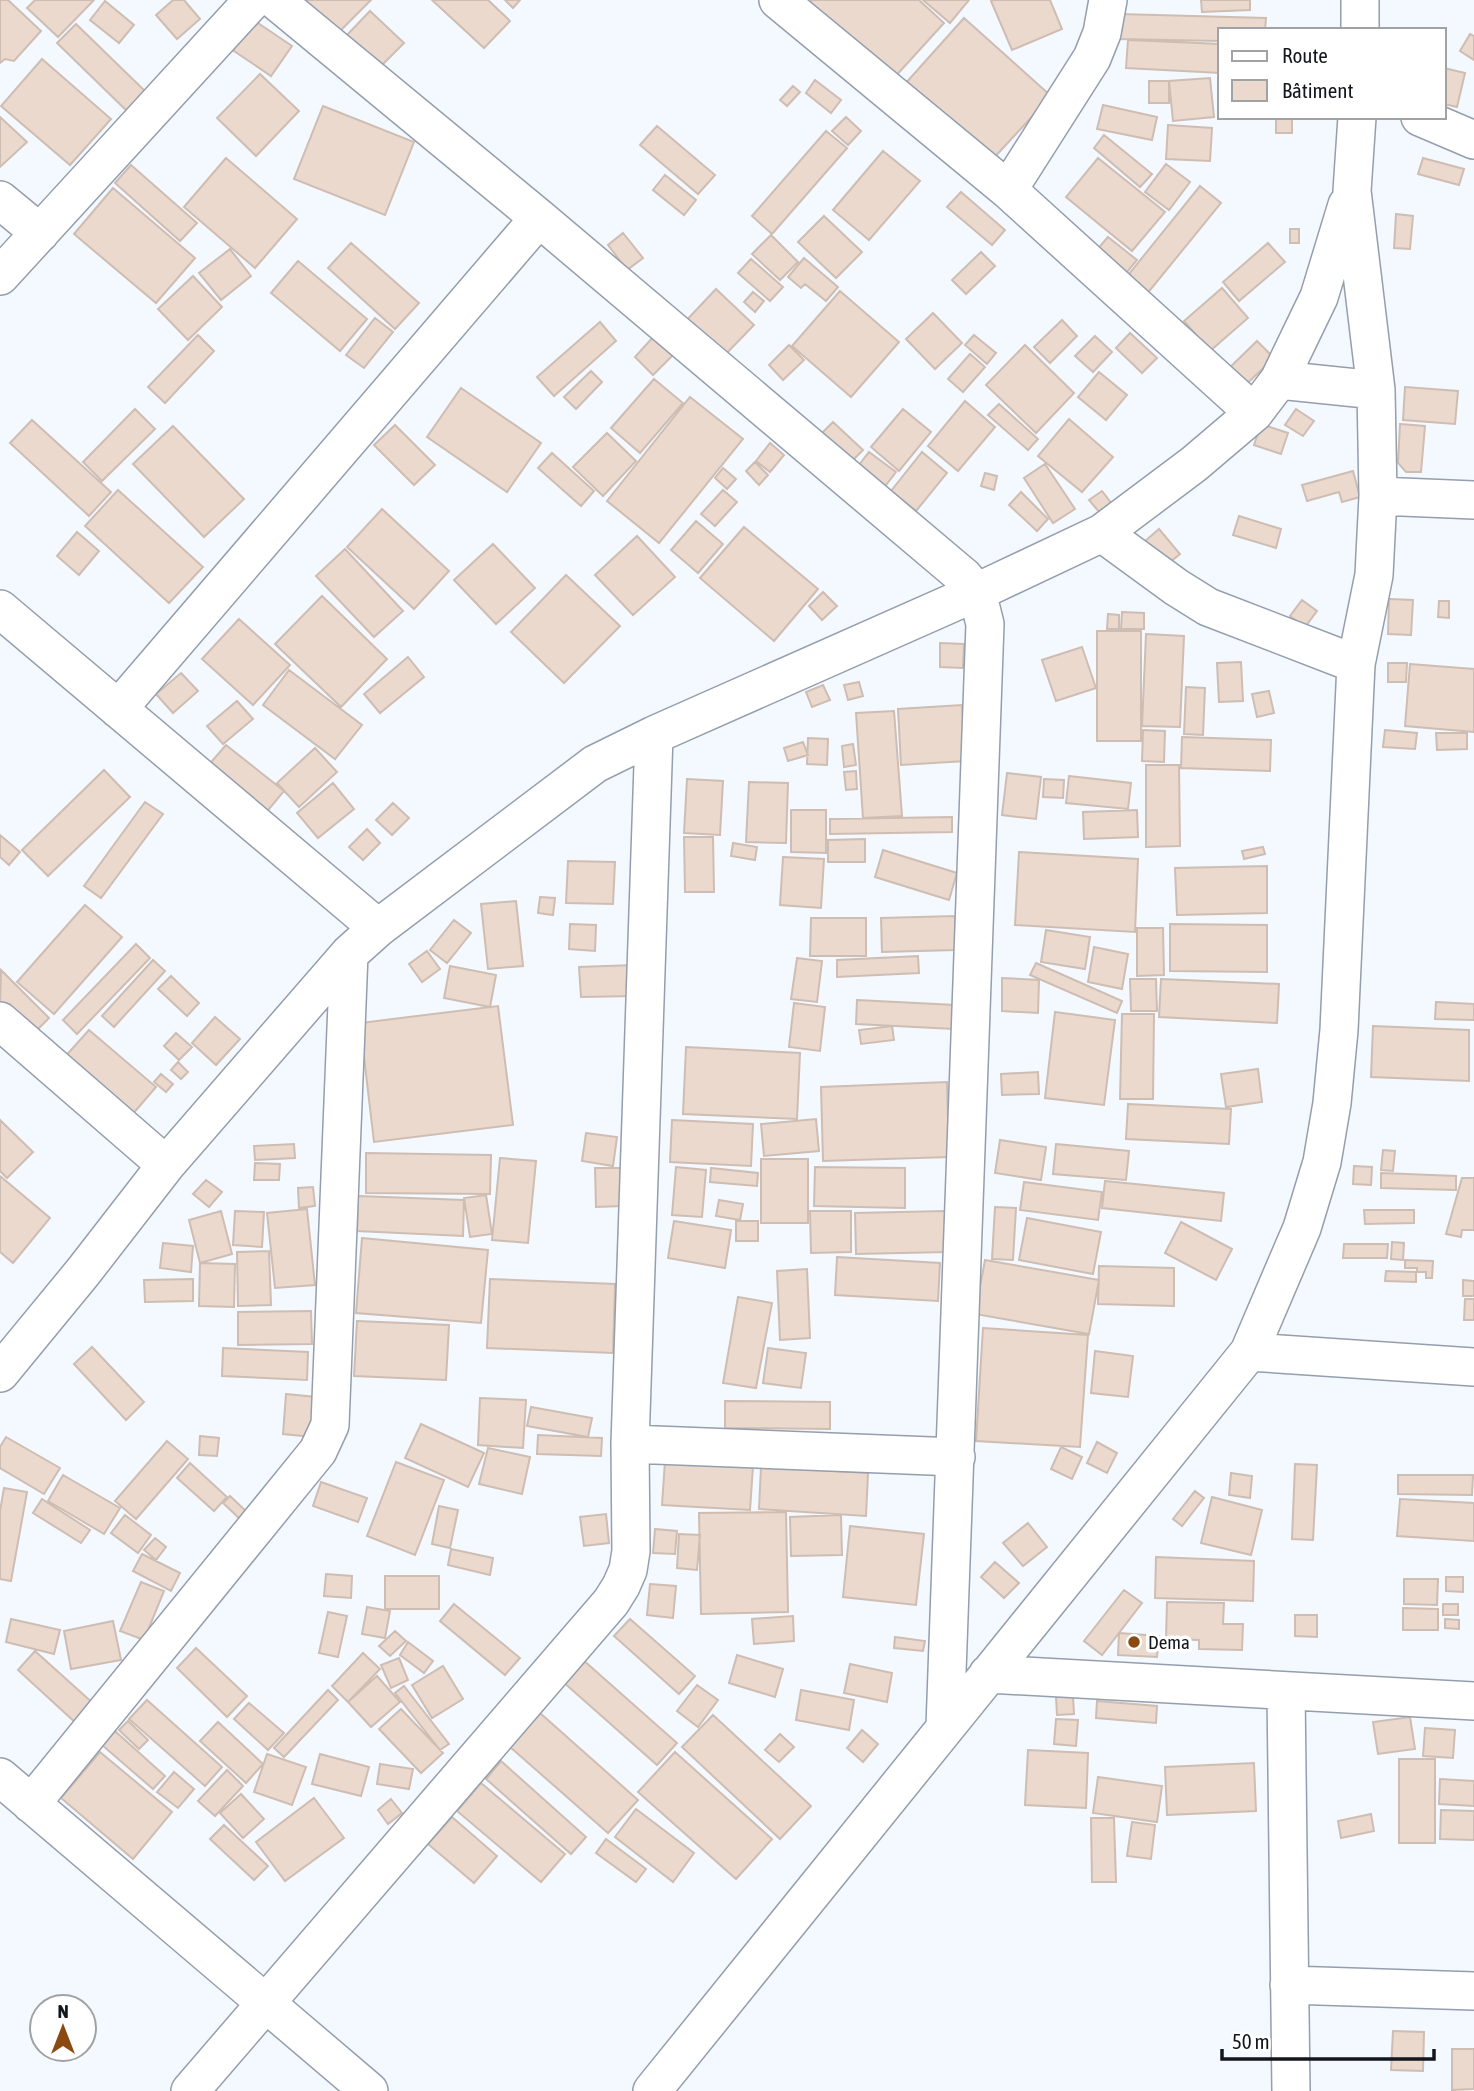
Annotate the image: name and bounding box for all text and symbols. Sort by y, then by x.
legend [1218,28,1446,119]
text: Route [1282,43,1328,67]
text: Bâtiment [1282,78,1353,102]
place label: Dema [1148,1631,1190,1653]
marker: Dema [1126,1634,1142,1650]
north arrow [28,1993,98,2063]
text: N [57,2000,69,2022]
scale bar [1222,2018,1434,2062]
text: 50 m [1232,2029,1270,2053]

